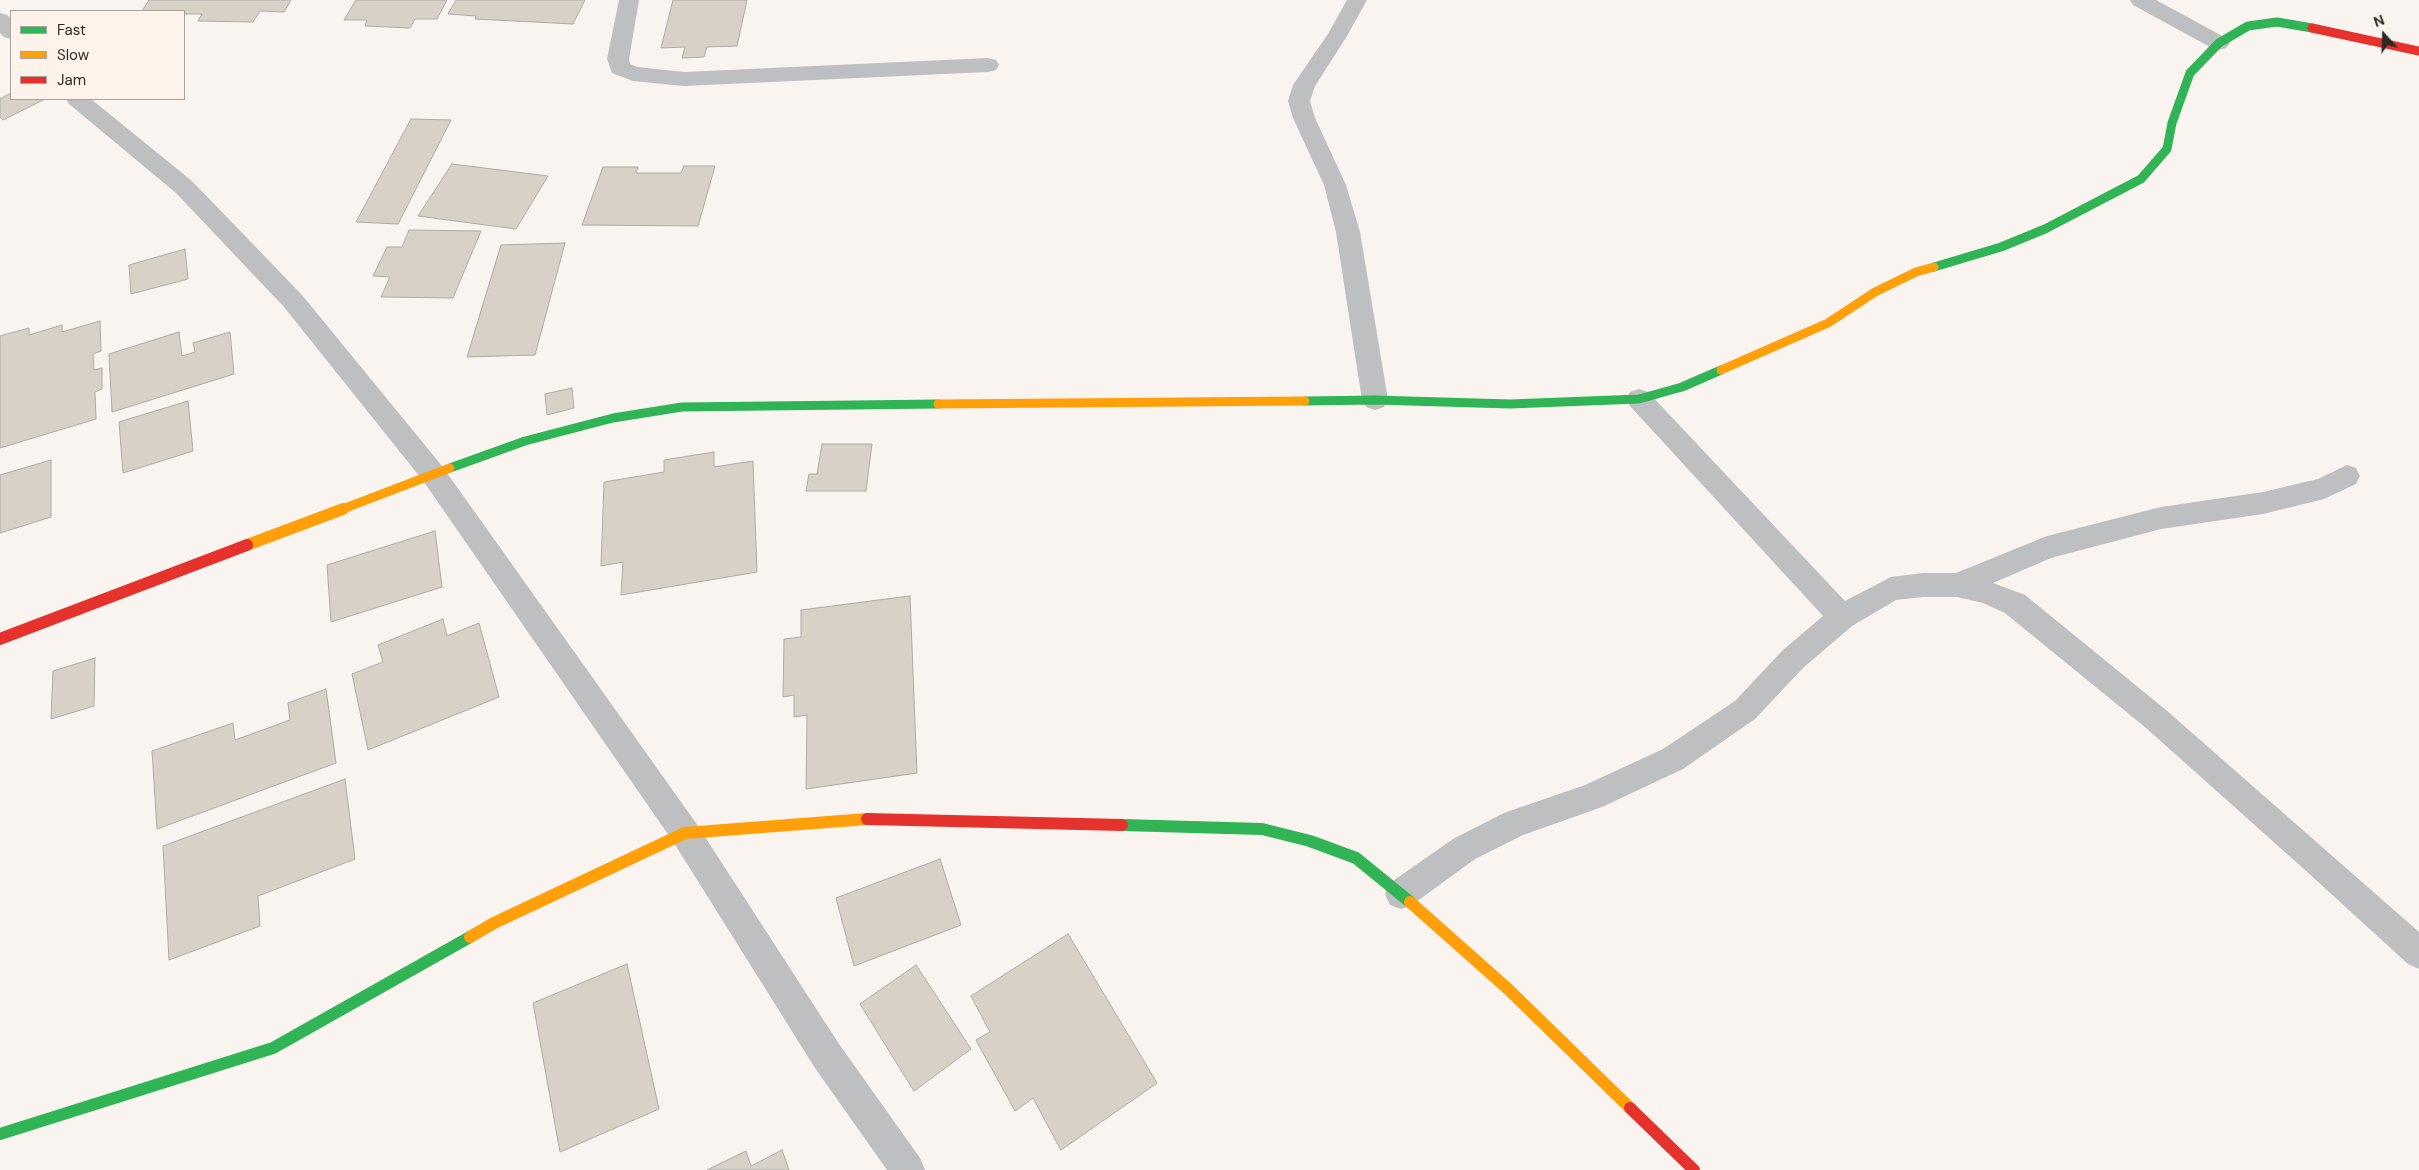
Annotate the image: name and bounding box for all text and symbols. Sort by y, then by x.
legend [10,10,185,100]
north arrow [2359,10,2409,60]
text: N [2371,11,2387,31]
text: Fast [57,20,86,40]
text: Slow [57,45,89,65]
text: Jam [57,70,86,90]

